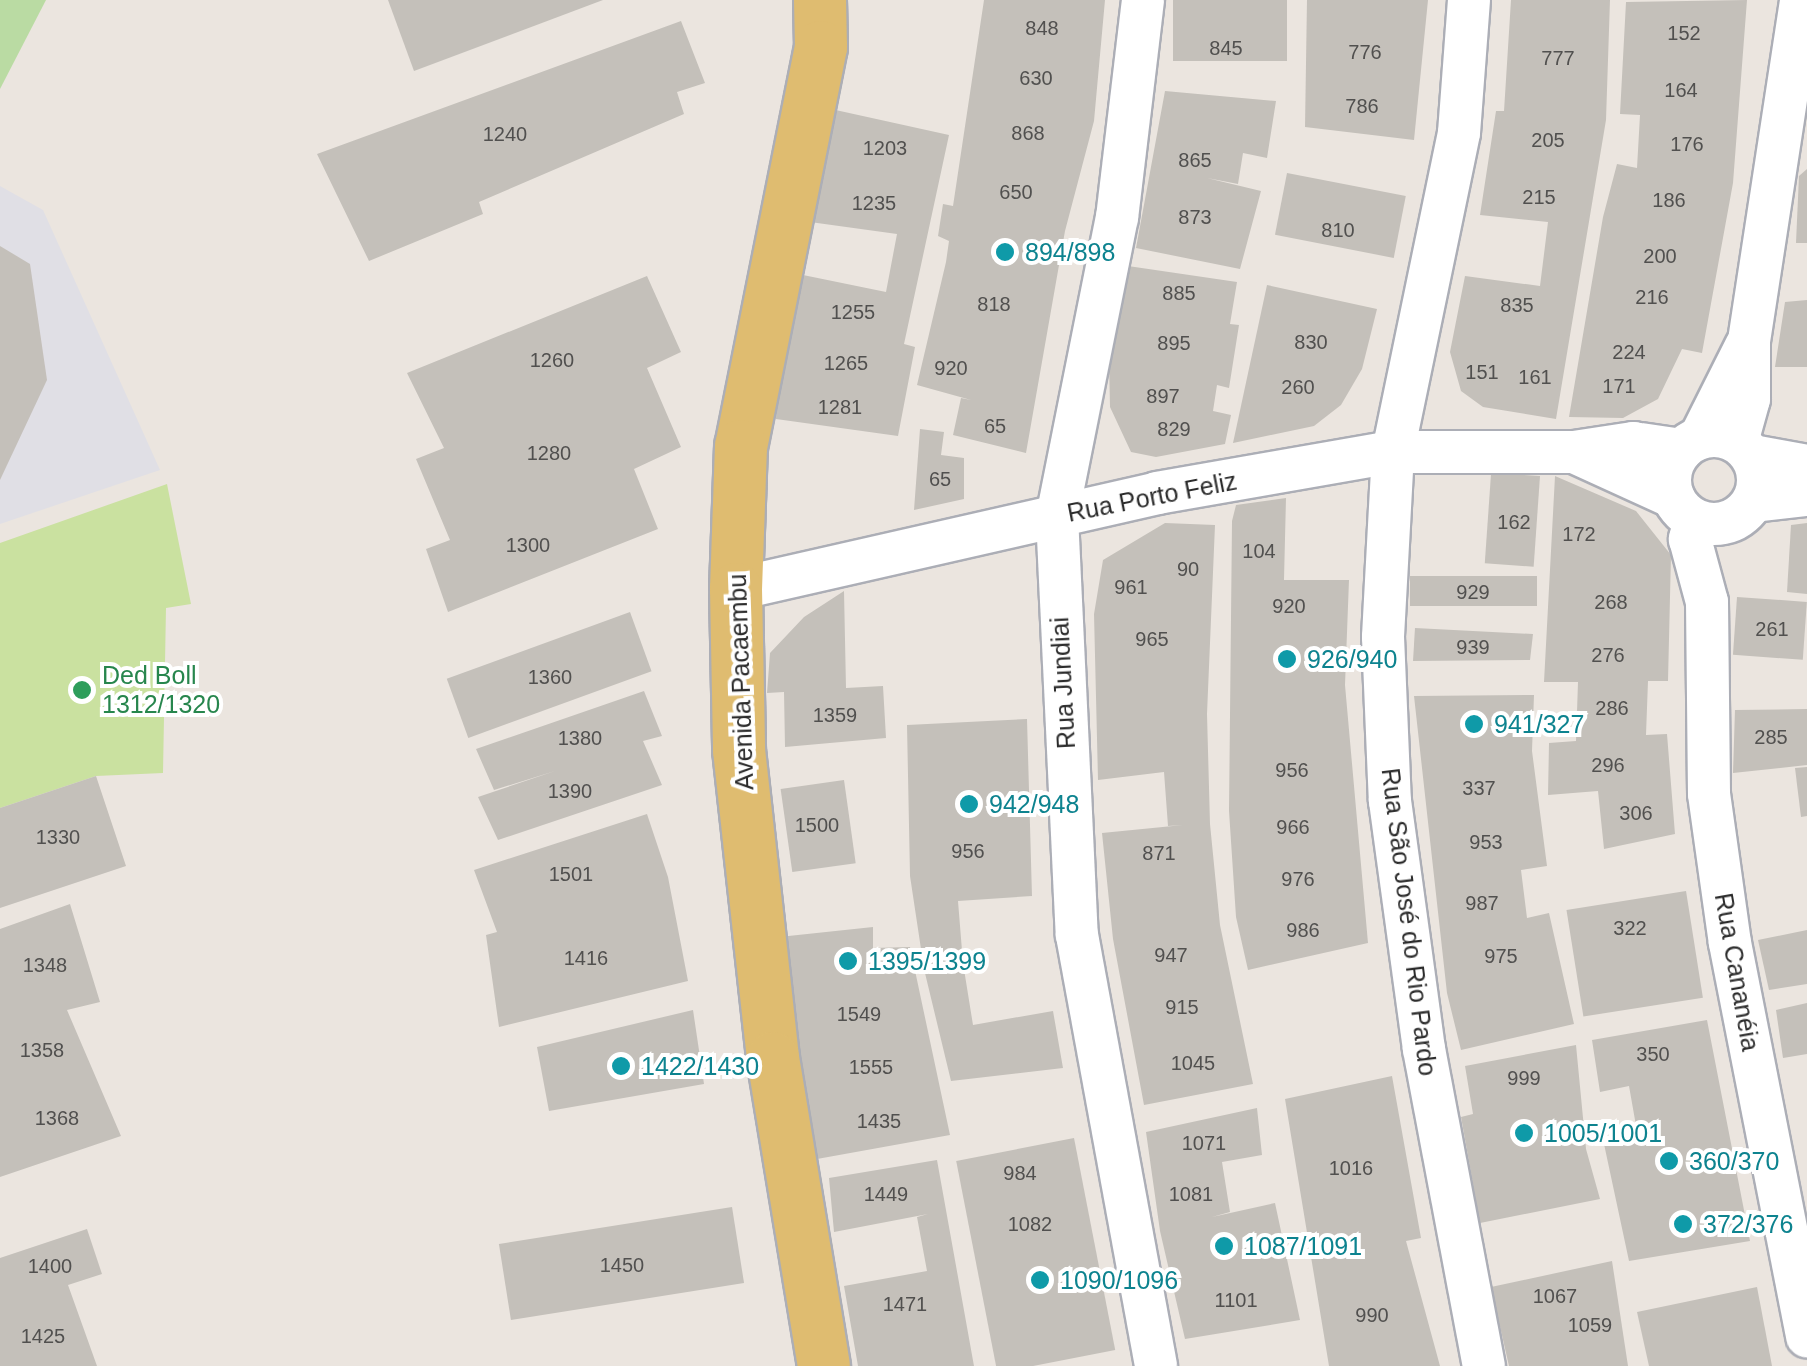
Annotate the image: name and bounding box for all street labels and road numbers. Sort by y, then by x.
street label: Rua Porto Feliz [1065,466,1239,528]
street label: Avenida Pacaembu [722,573,760,791]
street label: Rua Jundiai [1045,616,1081,750]
street label: Rua São José do Rio Pardo [1375,766,1443,1078]
street label: Rua Cananéia [1708,891,1766,1053]

